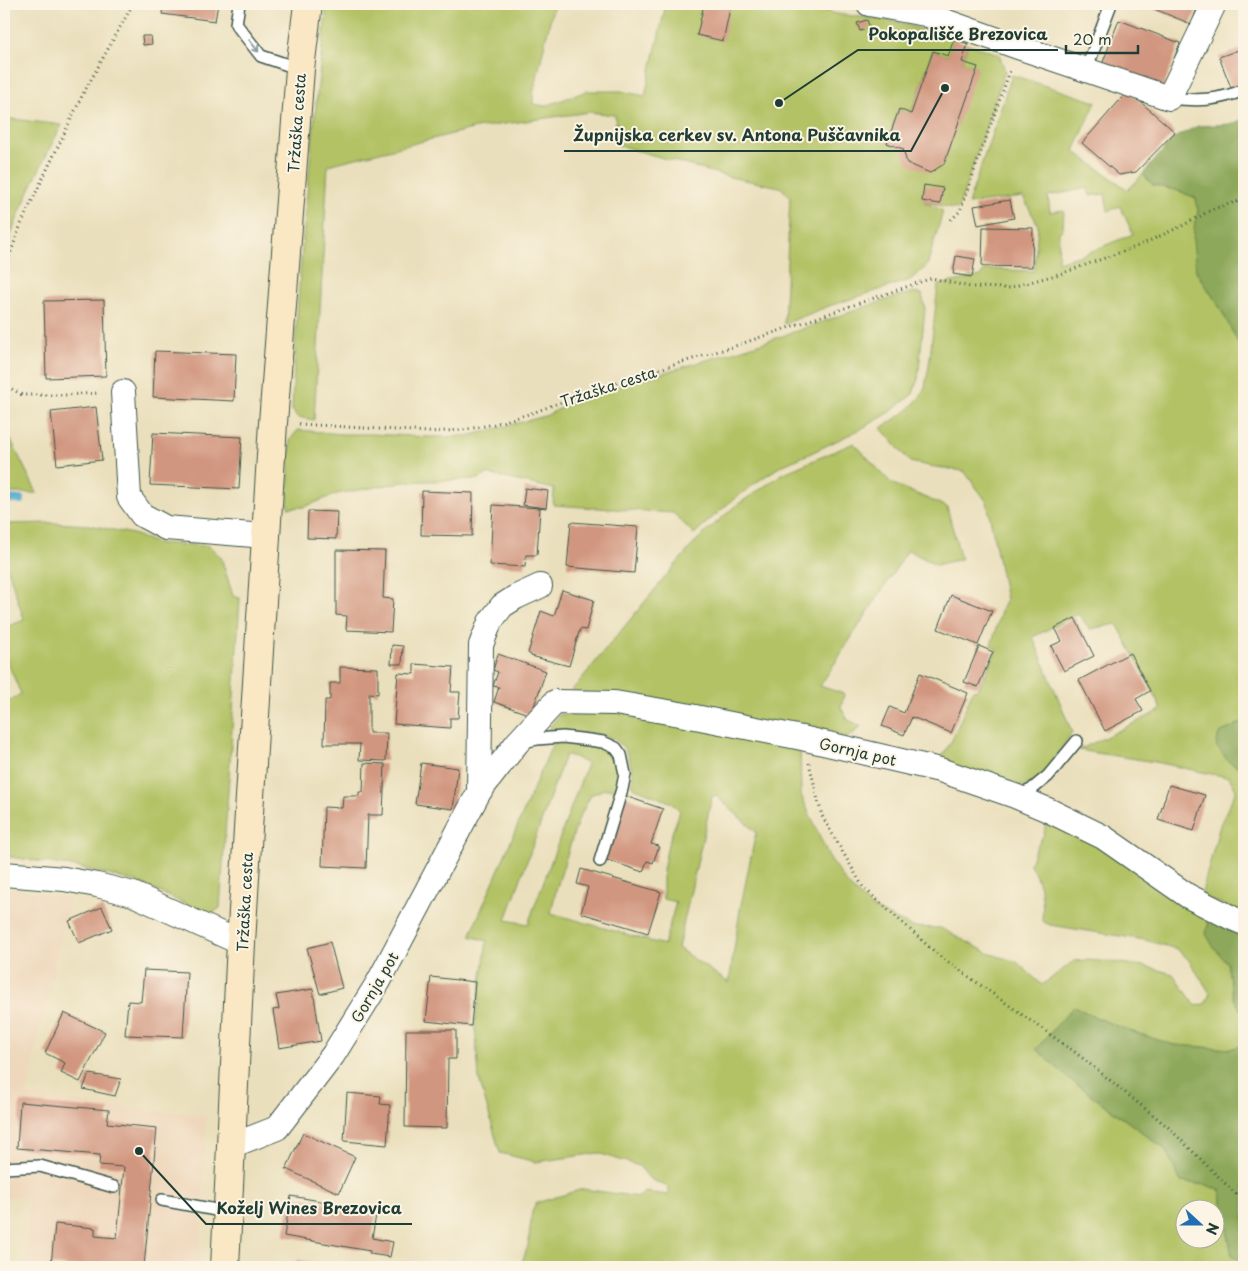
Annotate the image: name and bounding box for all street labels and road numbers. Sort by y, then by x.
street label: Tržaška cesta [281,72,311,174]
street label: Tržaška cesta [557,359,659,412]
street label: Gornja pot [817,731,899,771]
street label: Tržaška cesta [230,851,258,952]
street label: Gornja pot [344,947,404,1027]

